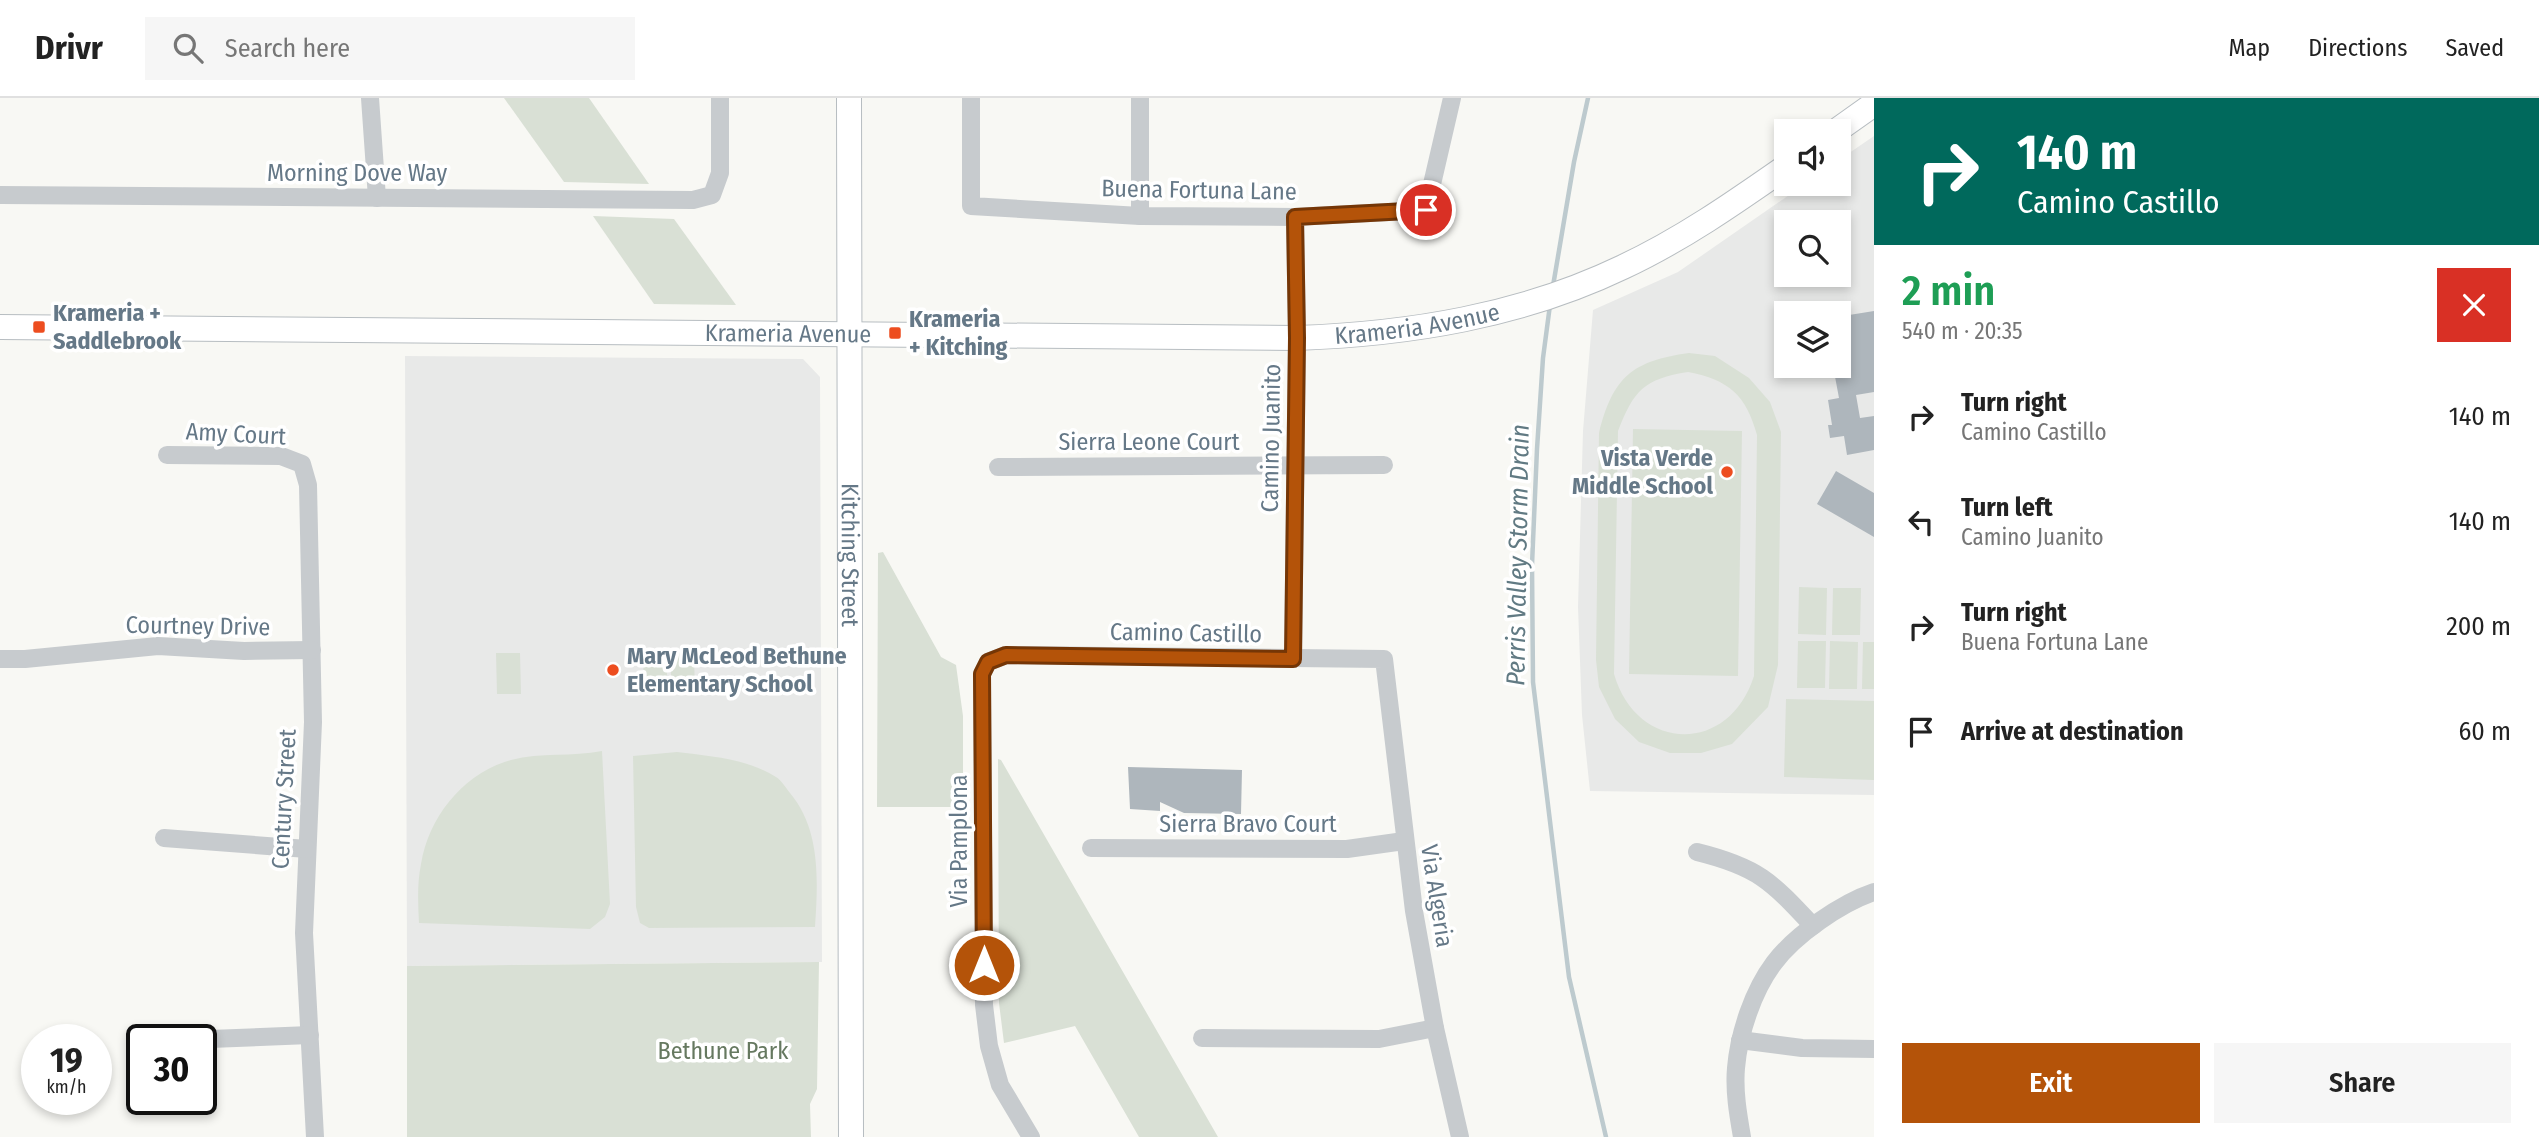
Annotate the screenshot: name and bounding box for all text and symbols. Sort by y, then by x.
search box [145,17,635,80]
text: Drivr [35,28,103,68]
icon: search [169,29,207,67]
text: Search here [225,33,350,64]
text: Map [2229,34,2270,62]
text: Directions [2308,34,2407,62]
text: Saved [2445,34,2504,62]
map controls [1774,119,1851,378]
button: sound [1774,119,1851,196]
text: 140 m [2017,123,2137,182]
icon: right [1902,126,1993,217]
street label: Morning Dove Way [267,159,447,187]
street label: Buena Fortuna Lane [1101,174,1297,206]
pin [1396,180,1456,240]
text: Camino Castillo [2017,183,2220,221]
icon: arrive [1407,191,1445,229]
button: search [1774,210,1851,287]
text: 2 min [1902,266,1995,316]
button: close [2437,268,2511,342]
street label: Krameria Avenue [1334,298,1502,350]
place label: Krameria + Saddlebrook [53,299,182,355]
button: layers [1774,301,1851,378]
place label: Krameria + Kitching [909,305,1008,361]
text: 540 m · 20:35 [1902,317,2023,345]
marker: Krameria + Saddlebrook [31,319,47,335]
street label: Krameria Avenue [705,319,871,348]
marker: Krameria + Kitching [887,325,903,341]
street label: Camino Juanito [1256,363,1286,513]
text: Turn right [1961,387,2067,418]
icon: right [1902,398,1940,436]
text: 140 m [2449,401,2511,432]
street label: Amy Court [185,417,287,451]
text: Camino Castillo [1961,418,2107,446]
water label: Perris Valley Storm Drain [1500,424,1536,686]
street label: Sierra Leone Court [1058,428,1240,456]
place label: Vista Verde Middle School [1572,444,1713,500]
marker: Vista Verde Middle School [1719,464,1735,480]
street label: Kitching Street [836,483,864,627]
text: Turn left [1961,492,2053,523]
icon: left [1902,503,1940,541]
text: 140 m [2449,506,2511,537]
text: Camino Juanito [1961,523,2104,551]
text: Turn right [1961,597,2067,628]
icon: right [1902,608,1940,646]
street label: Courtney Drive [125,611,271,641]
text: 200 m [2446,611,2511,642]
street label: Camino Castillo [1110,618,1262,648]
text: Buena Fortuna Lane [1961,628,2148,656]
place label: Mary McLeod Bethune Elementary School [627,642,847,698]
marker: Mary McLeod Bethune Elementary School [605,662,621,678]
icon: arrive [1902,713,1940,751]
text: Arrive at destination [1961,716,2184,747]
text: 60 m [2458,716,2511,747]
street label: Century Street [266,728,302,870]
street label: Via Pamplona [945,774,973,908]
street label: Sierra Bravo Court [1159,810,1337,838]
street label: Via Algeria [1415,843,1459,949]
position arrow [947,928,1021,1002]
speed limit sign: 30 [126,1024,217,1115]
park label: Bethune Park [658,1037,789,1065]
text: 19 [50,1039,83,1081]
button: Exit [1902,1043,2200,1123]
button: Share [2214,1043,2511,1123]
text: km/h [46,1076,87,1098]

